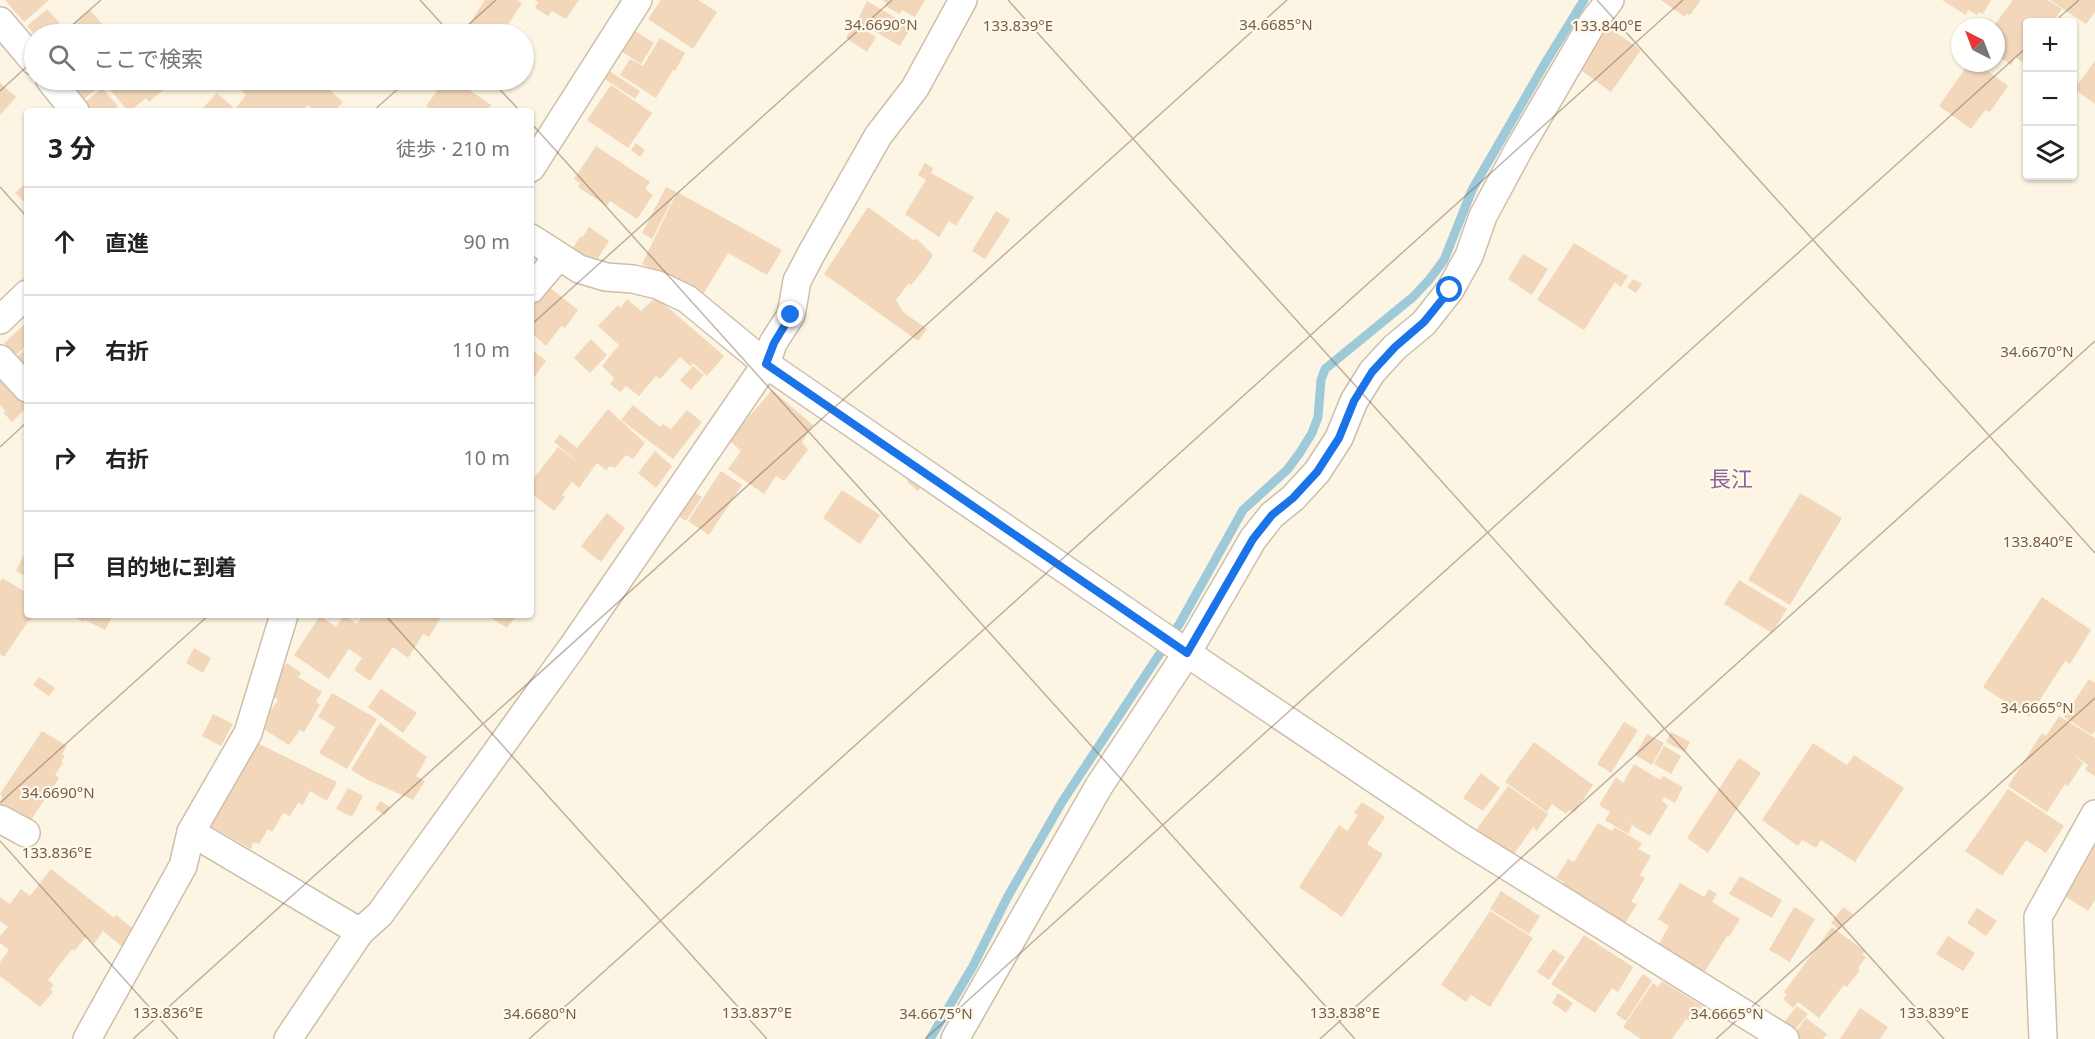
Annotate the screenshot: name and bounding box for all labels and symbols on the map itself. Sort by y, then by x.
text: 34.6690°N [844,14,918,34]
text: 34.6685°N [1239,14,1313,34]
text: 133.839°E [983,15,1053,35]
text: 133.840°E [1572,15,1642,35]
north arrow [1951,18,2005,72]
route start [1436,276,1462,302]
route end [777,301,803,327]
text: 34.6670°N [2000,341,2074,361]
district label: 長江 [1709,463,1753,493]
text: 133.840°E [2003,531,2073,551]
text: 34.6665°N [2000,697,2074,717]
text: 34.6690°N [21,782,95,802]
text: 133.836°E [22,842,92,862]
text: 133.836°E [133,1002,203,1022]
text: 133.837°E [722,1002,792,1022]
text: 133.838°E [1310,1002,1380,1022]
text: 133.839°E [1899,1002,1969,1022]
text: 34.6680°N [503,1003,577,1023]
text: 34.6675°N [899,1003,973,1023]
text: 34.6665°N [1690,1003,1764,1023]

